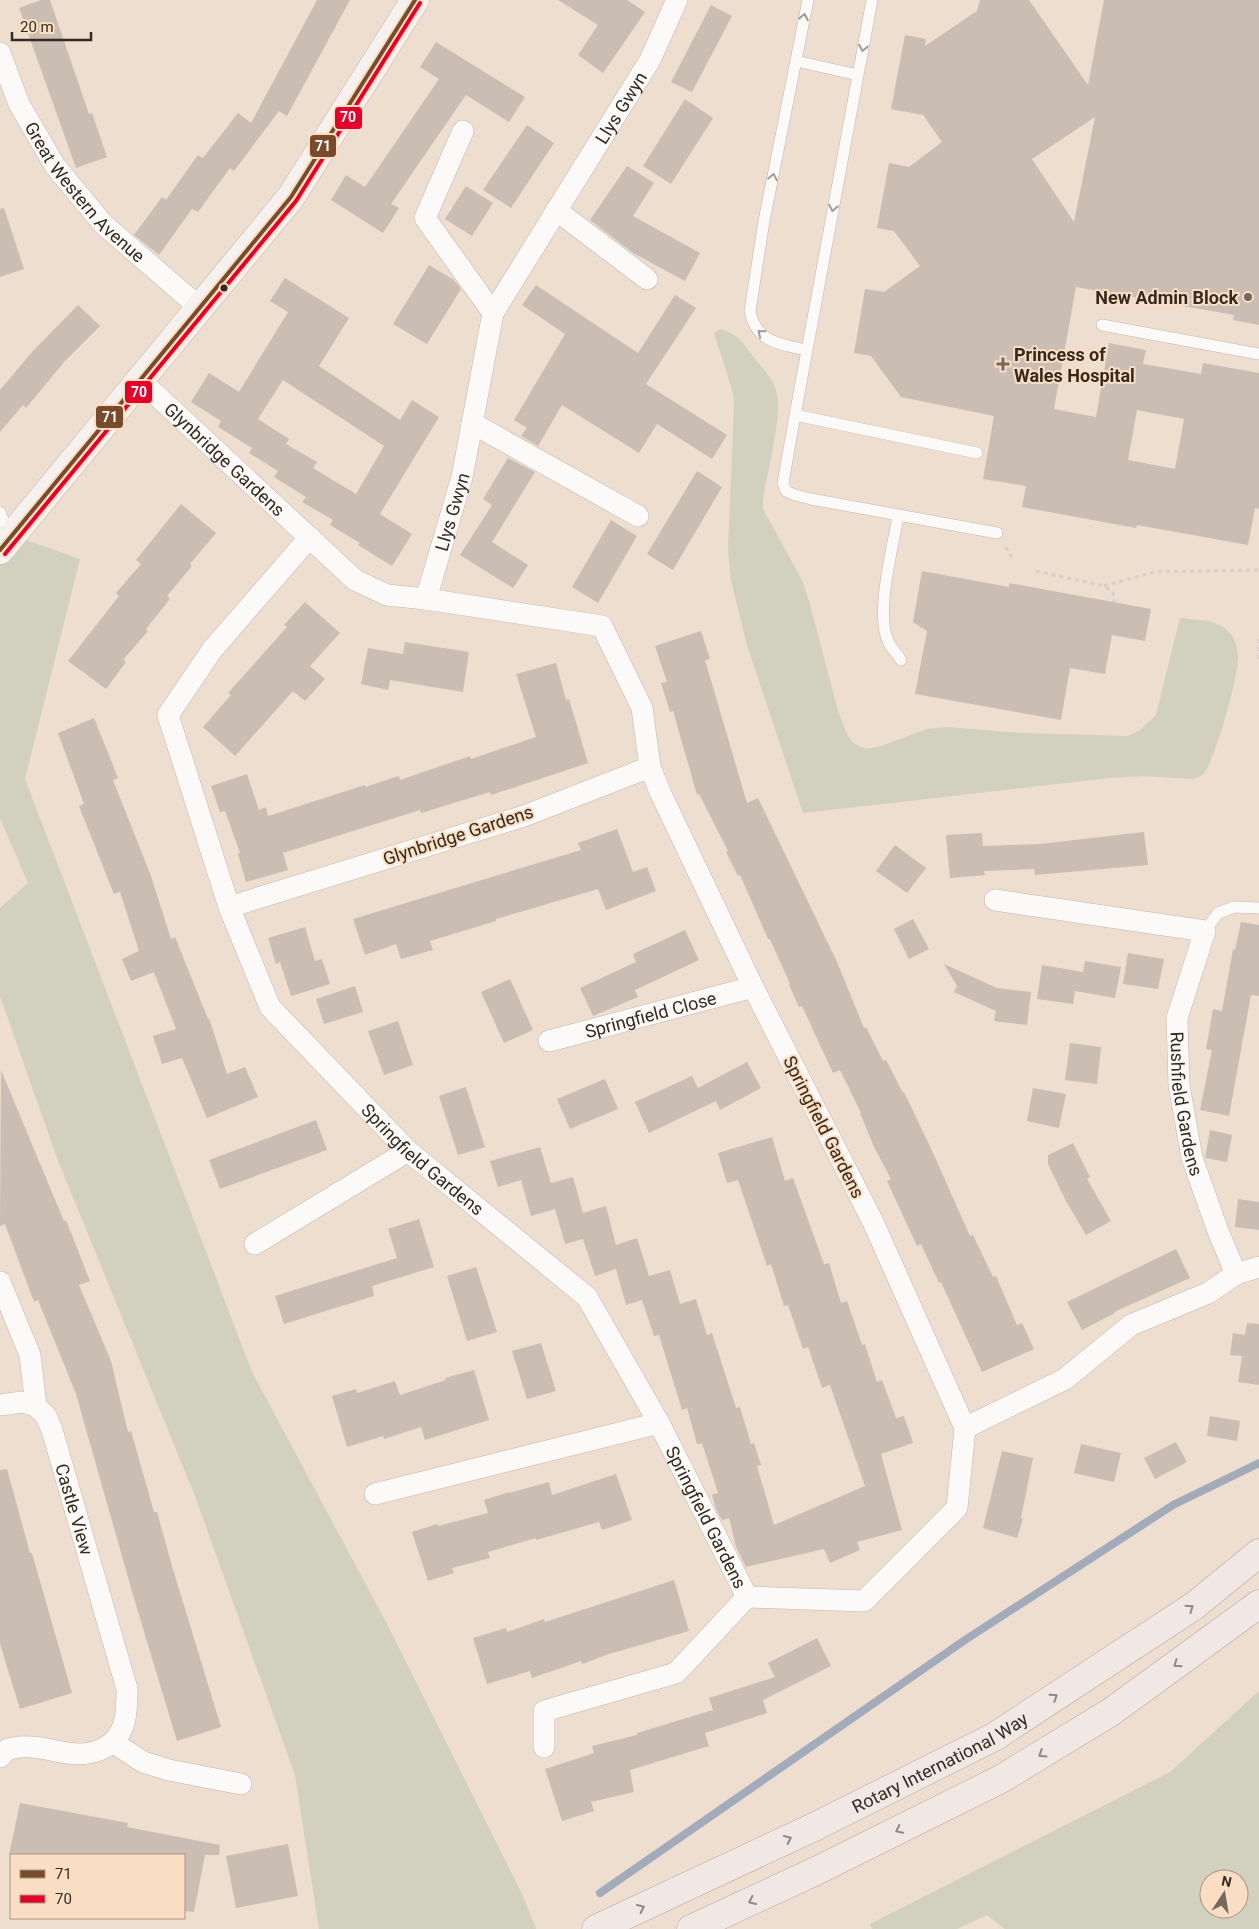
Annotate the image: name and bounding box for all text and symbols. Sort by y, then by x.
scale bar [12,10,91,42]
one-way arrow [799,13,809,22]
text: 20 m [20,18,54,36]
one-way arrow [859,43,869,52]
street label: Llys Gwyn [590,68,651,147]
line badge: 70 [334,106,363,130]
text: 70 [340,109,356,125]
street label: Great Western Avenue [21,118,149,266]
line badge: 71 [309,134,337,158]
text: 71 [315,138,331,154]
one-way arrow [767,172,778,181]
one-way arrow [828,203,839,212]
unlabelled marker [219,283,229,293]
place label: New Admin Block [1095,287,1238,308]
marker: New Admin Block [1242,291,1254,303]
one-way arrow [758,329,767,338]
place label: Princess of Wales Hospital [1014,344,1135,386]
marker: Princess of Wales Hospital [996,357,1010,371]
line badge: 70 [124,380,153,404]
text: 70 [131,384,147,400]
street label: Glynbridge Gardens [160,398,290,520]
line badge: 71 [95,405,124,429]
text: 71 [102,409,118,425]
street label: Llys Gwyn [430,470,473,553]
street label: Glynbridge Gardens [380,801,536,869]
street label: Springfield Close [583,987,719,1042]
street label: Rushfield Gardens [1167,1031,1208,1179]
street label: Springfield Gardens [779,1052,869,1202]
street label: Springfield Gardens [358,1099,488,1219]
street label: Springfield Gardens [662,1442,751,1592]
street label: Castle View [52,1461,98,1558]
one-way arrow [1184,1605,1194,1614]
one-way arrow [1173,1658,1183,1667]
one-way arrow [1049,1694,1058,1704]
street label: Rotary International Way [848,1707,1032,1817]
one-way arrow [1038,1747,1047,1757]
one-way arrow [895,1824,904,1834]
one-way arrow [783,1835,792,1846]
legend [10,1854,185,1919]
text: 71 [55,1865,72,1883]
north arrow [1199,1869,1249,1919]
text: N [1220,1872,1233,1890]
text: 70 [55,1890,72,1908]
one-way arrow [748,1894,757,1905]
one-way arrow [635,1905,644,1915]

